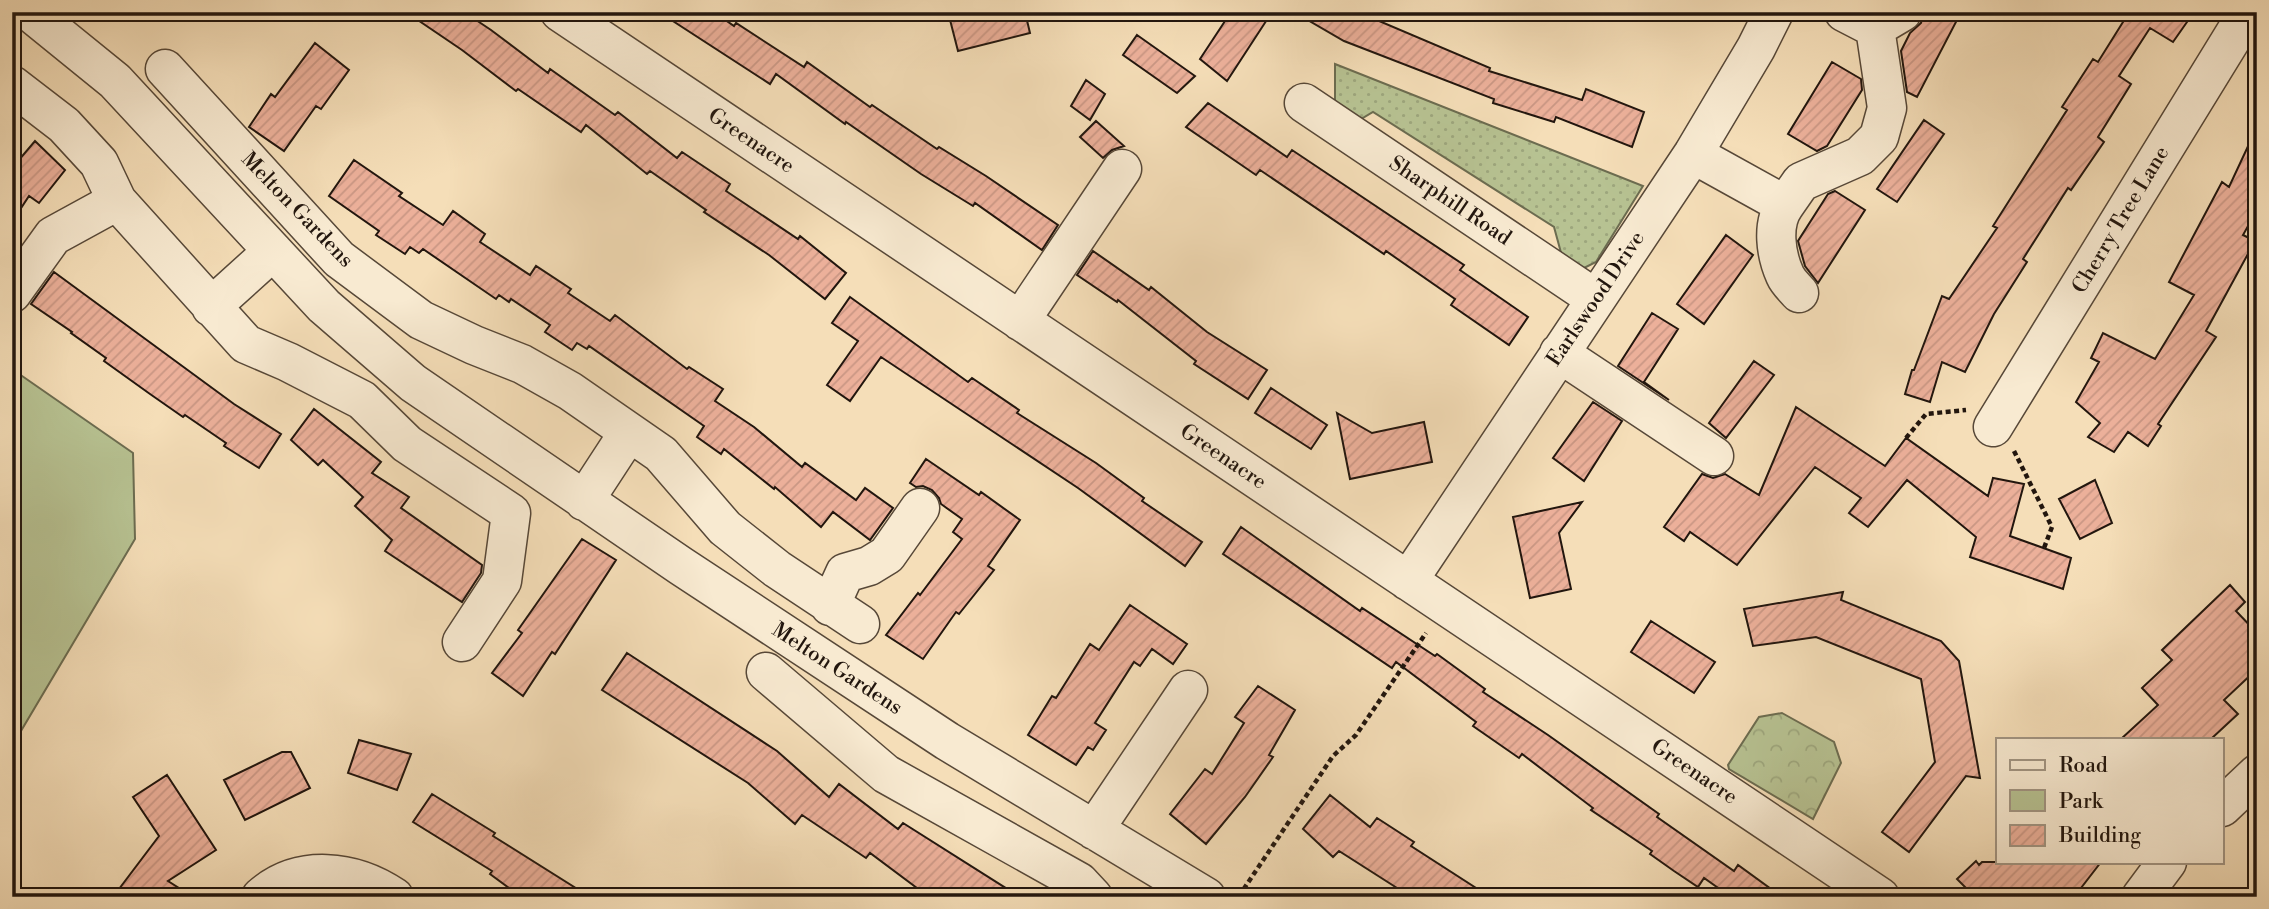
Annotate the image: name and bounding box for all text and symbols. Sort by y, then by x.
street label: Greenacre [703,103,799,179]
street label: Cherry Tree Lane [2067,142,2175,298]
street label: Melton Gardens [235,147,359,273]
street label: Sharphill Road [1384,151,1516,251]
street label: Earlswood Drive [1541,227,1651,371]
street label: Greenacre [1175,419,1271,495]
street label: Melton Gardens [767,617,907,721]
street label: Greenacre [1646,734,1742,810]
legend [1996,738,2224,864]
text: Road [2059,753,2108,779]
text: Park [2059,789,2104,815]
text: Building [2058,823,2141,849]

